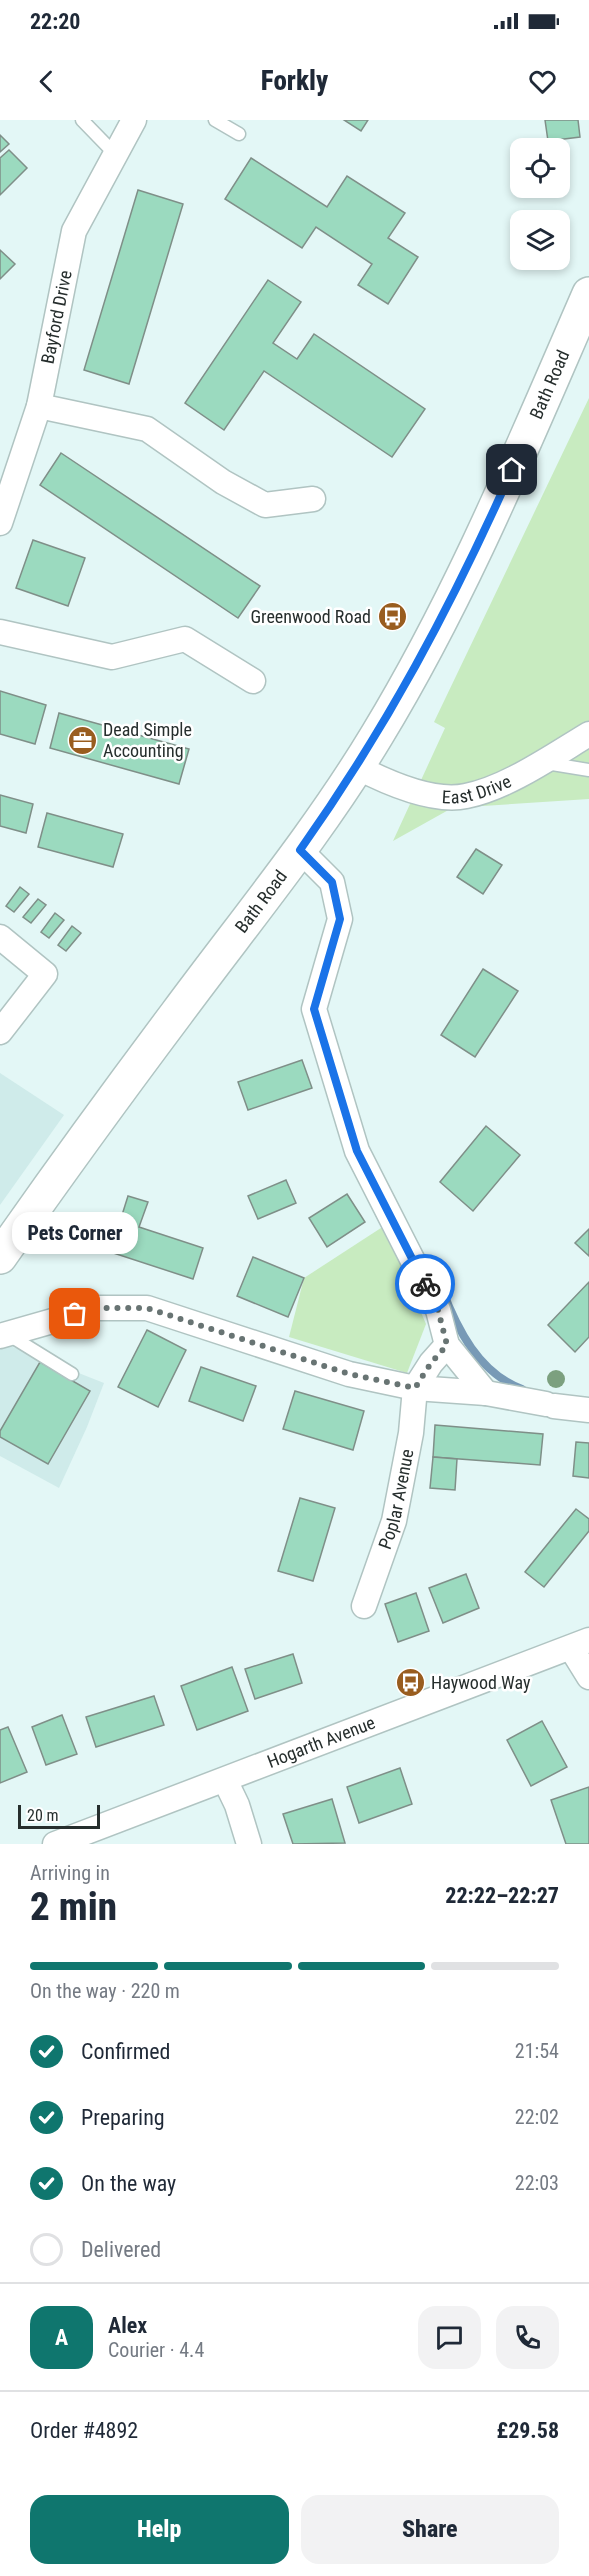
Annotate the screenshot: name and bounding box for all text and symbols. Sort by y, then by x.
text: 22:20 [30,9,81,34]
icon: back [30,65,63,98]
text: Forkly [261,65,328,97]
icon: heart [526,65,559,98]
map controls [510,138,570,270]
button: locate [510,138,570,198]
button: layers [510,210,570,270]
street label: Bayford Drive [37,268,76,366]
street label: Bath Road [525,347,573,422]
pin [486,444,537,495]
icon: home [495,453,528,486]
bus stop icon: Greenwood Road [376,601,408,633]
place label: Greenwood Road [250,606,371,627]
place label: Dead Simple Accounting [103,719,192,761]
office icon: Dead Simple Accounting [66,724,98,756]
street label: East Drive [441,770,514,807]
street label: Bath Road [230,866,291,937]
callout: Pets Corner [12,1212,138,1254]
text: Pets Corner [27,1221,123,1245]
courier [395,1254,455,1314]
icon: bike [409,1268,442,1301]
pin [49,1288,100,1339]
icon: bag [58,1297,91,1330]
street label: Poplar Avenue [374,1447,418,1552]
bus stop icon: Haywood Way [394,1667,426,1699]
place label: Haywood Way [431,1672,531,1693]
street label: Hogarth Avenue [264,1712,378,1772]
scale bar [18,1802,100,1830]
text: 20 m [27,1806,59,1825]
text: Arriving in [30,1861,110,1885]
text: 22:22–22:27 [445,1883,559,1908]
text: 2 min [30,1884,117,1930]
text: On the way · 220 m [30,1979,180,2003]
icon: check [30,2035,63,2068]
text: Confirmed [81,2039,170,2064]
text: 21:54 [515,2039,559,2063]
icon: check [30,2101,63,2134]
text: Preparing [81,2105,165,2130]
text: 22:02 [515,2105,559,2129]
icon: check [30,2167,63,2200]
text: On the way [81,2171,176,2196]
text: 22:03 [515,2171,559,2195]
text: Delivered [81,2237,161,2262]
button: chat [418,2306,481,2369]
button: phone [496,2306,559,2369]
text: Alex [108,2313,147,2338]
text: A [55,2325,68,2350]
text: Courier · 4.4 [108,2338,204,2362]
text: Order #4892 [30,2418,138,2443]
text: £29.58 [497,2418,559,2443]
button: Help [30,2495,289,2564]
button: Share [301,2495,559,2564]

